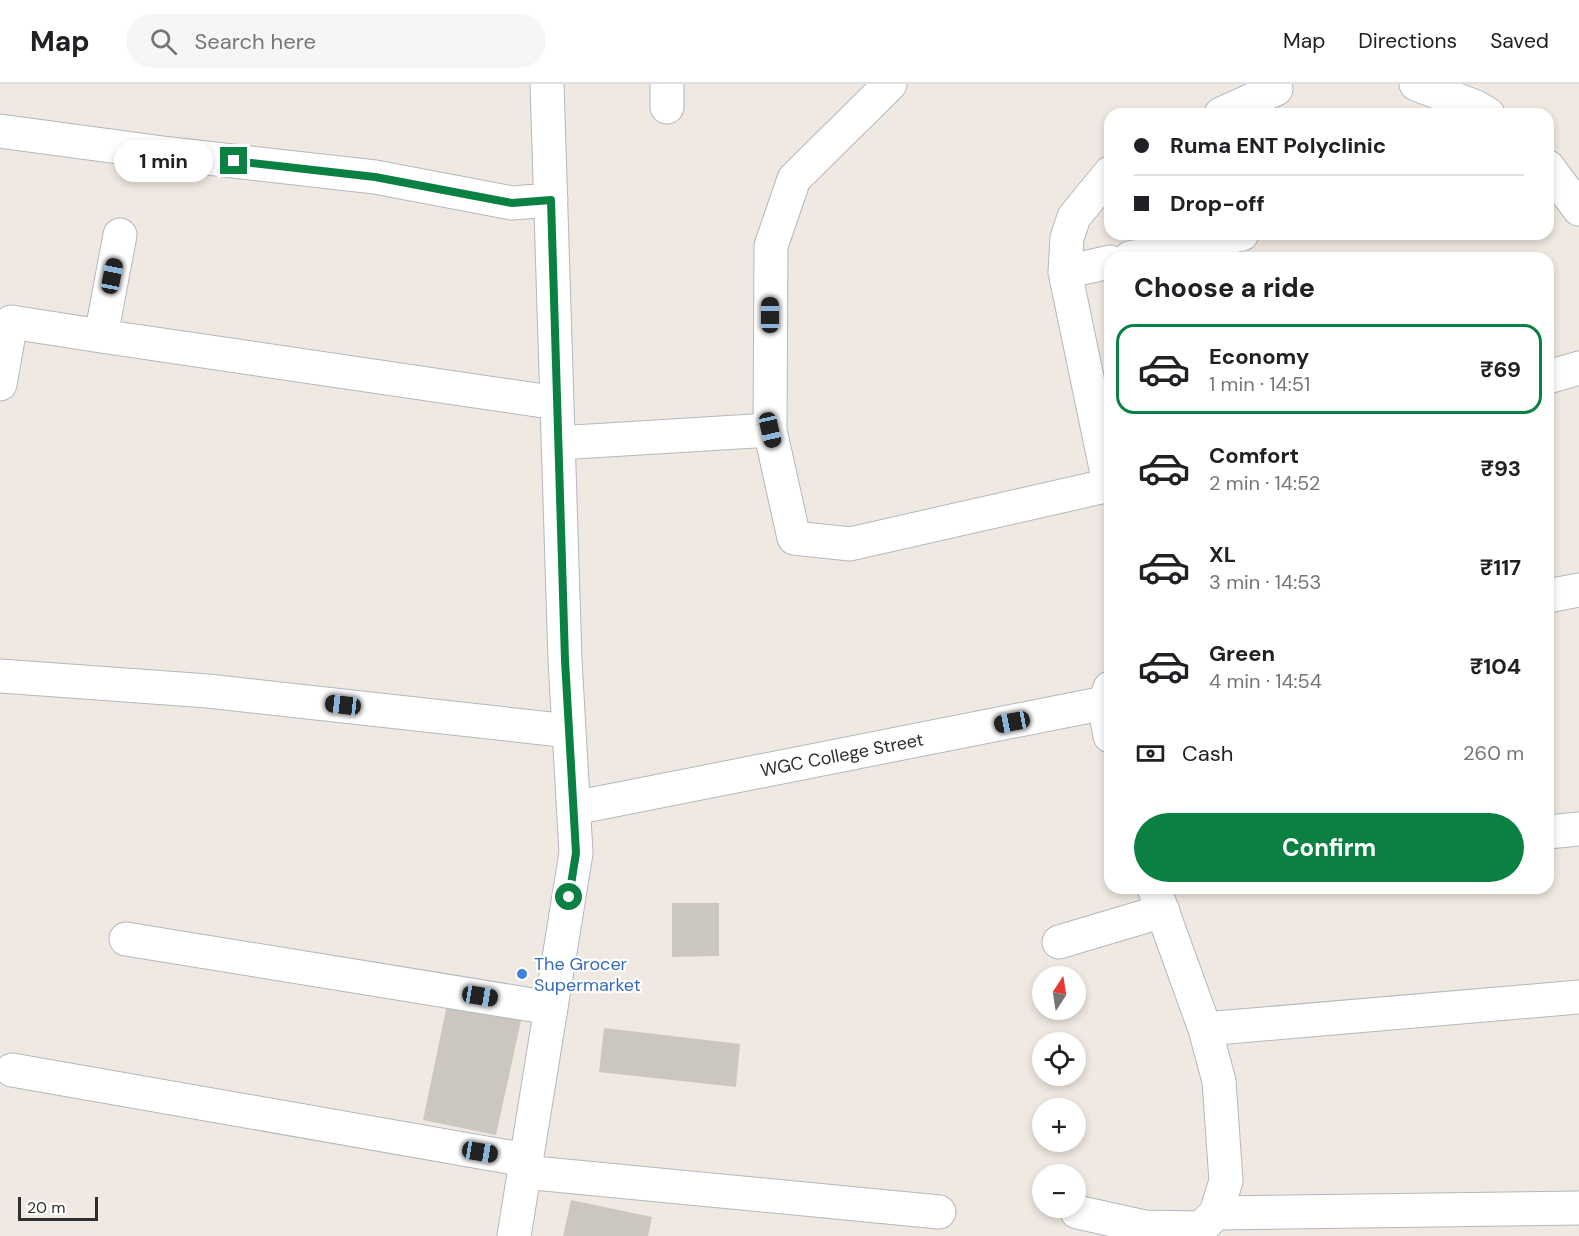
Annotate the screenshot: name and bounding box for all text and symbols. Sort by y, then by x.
search box [126,14,546,68]
text: Map [30,23,90,60]
icon: search [147,25,180,58]
text: Search here [195,27,316,56]
text: Map [1283,27,1325,55]
text: Directions [1358,27,1457,55]
text: Saved [1490,27,1549,55]
text: Ruma ENT Polyclinic [1170,131,1386,160]
callout: 1 min [114,140,213,182]
route end [220,147,247,174]
text: 1 min [139,148,188,174]
text: Drop-off [1170,189,1265,218]
car [100,257,124,295]
text: Choose a ride [1134,270,1315,305]
car [761,297,779,333]
icon: car [1137,342,1191,396]
text: Economy [1209,342,1309,371]
text: ₹69 [1480,355,1521,384]
text: 1 min · 14:51 [1209,371,1310,397]
car [757,410,783,450]
icon: car [1137,441,1191,495]
text: Comfort [1209,441,1299,470]
text: ₹93 [1480,454,1521,483]
text: 2 min · 14:52 [1209,470,1320,496]
icon: car [1137,540,1191,594]
text: XL [1209,540,1236,569]
text: ₹117 [1480,553,1521,582]
text: 3 min · 14:53 [1209,569,1321,595]
icon: car [1137,639,1191,693]
text: Green [1209,639,1275,668]
text: ₹104 [1470,652,1521,681]
text: 4 min · 14:54 [1209,668,1322,694]
car [324,694,362,716]
car [993,710,1031,734]
street label: WGC College Street [758,727,926,783]
icon: cash [1134,737,1167,770]
text: Cash [1182,739,1233,768]
text: 260 m [1463,740,1524,766]
button: Confirm [1134,813,1524,882]
route start [555,883,582,910]
place label: The Grocer Supermarket [534,952,641,997]
north arrow [1032,966,1086,1020]
map controls [1032,966,1086,1218]
marker: The Grocer Supermarket [515,967,529,981]
car [461,984,499,1008]
button: locate [1032,1032,1086,1086]
button: + [1032,1098,1086,1152]
car [461,1140,499,1164]
button: − [1032,1164,1086,1218]
scale bar [18,1194,98,1222]
text: 20 m [27,1197,66,1218]

